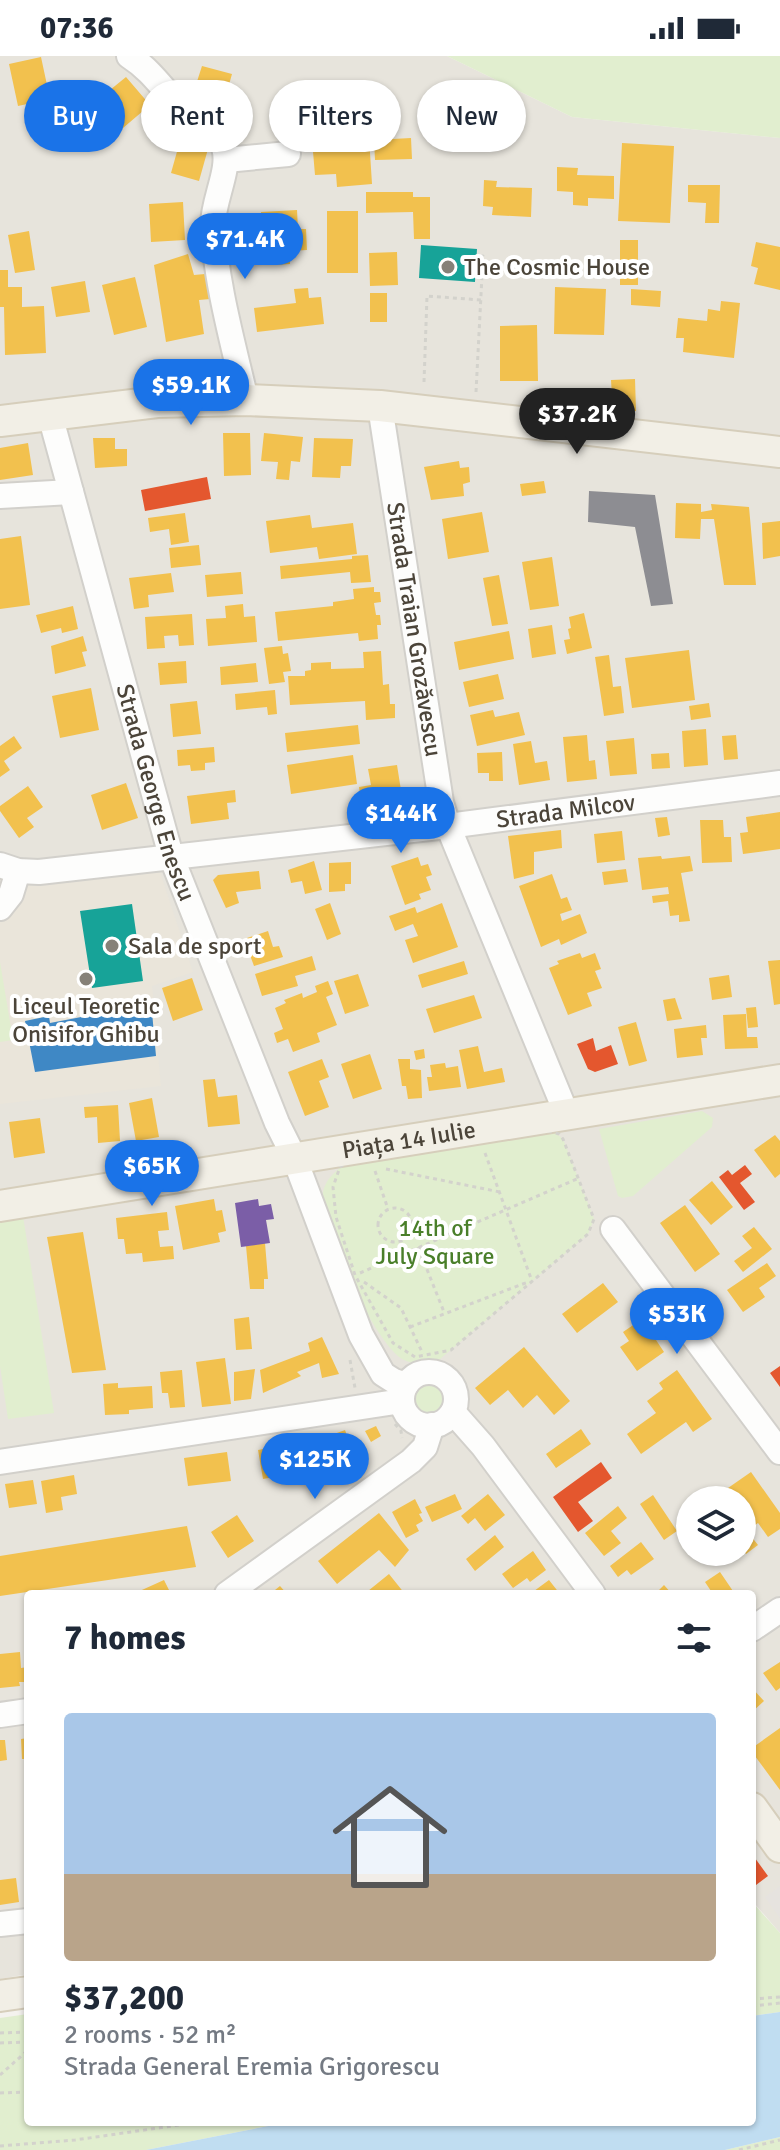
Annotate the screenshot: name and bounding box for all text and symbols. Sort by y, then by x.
text: 07:36 [40,10,114,47]
chip: Buy [24,80,125,152]
chip: Rent [141,80,253,152]
chip: Filters [269,80,401,152]
chip: New [417,80,526,152]
pin: $71.4K [180,213,310,281]
text: $71.4K [205,223,285,255]
place label: The Cosmic House [464,252,650,282]
marker: The Cosmic House [439,258,457,276]
pin: $59.1K [126,359,256,427]
text: $59.1K [151,369,231,401]
pin: $37.2K [512,388,642,456]
text: $37.2K [537,398,617,430]
street label: Strada Traian Grozăvescu [380,500,449,759]
street label: Strada George Enescu [109,681,202,905]
pin: $144K [345,787,457,855]
street label: Strada Milcov [494,787,637,835]
text: $144K [365,797,437,829]
place label: Sala de sport [128,931,261,961]
marker: Sala de sport [103,937,121,955]
marker: Liceul Teoretic Onisifor Ghibu [77,970,95,988]
place label: Liceul Teoretic Onisifor Ghibu [12,991,160,1049]
street label: Piața 14 Iulie [340,1114,478,1166]
pin: $65K [105,1140,199,1208]
text: $65K [123,1150,181,1182]
park label: 14th of July Square [376,1213,494,1271]
pin: $53K [630,1288,724,1356]
text: $53K [648,1298,706,1330]
pin: $125K [259,1433,371,1501]
text: $125K [279,1443,351,1475]
map controls [676,1486,756,1566]
button: layers [676,1486,756,1566]
icon: filters [672,1616,716,1660]
text: 7 homes [64,1617,185,1659]
icon: home [318,1765,462,1909]
text: $37,200 [64,1977,184,2019]
text: 2 rooms · 52 m² [64,2019,237,2051]
text: Strada General Eremia Grigorescu [64,2051,440,2083]

